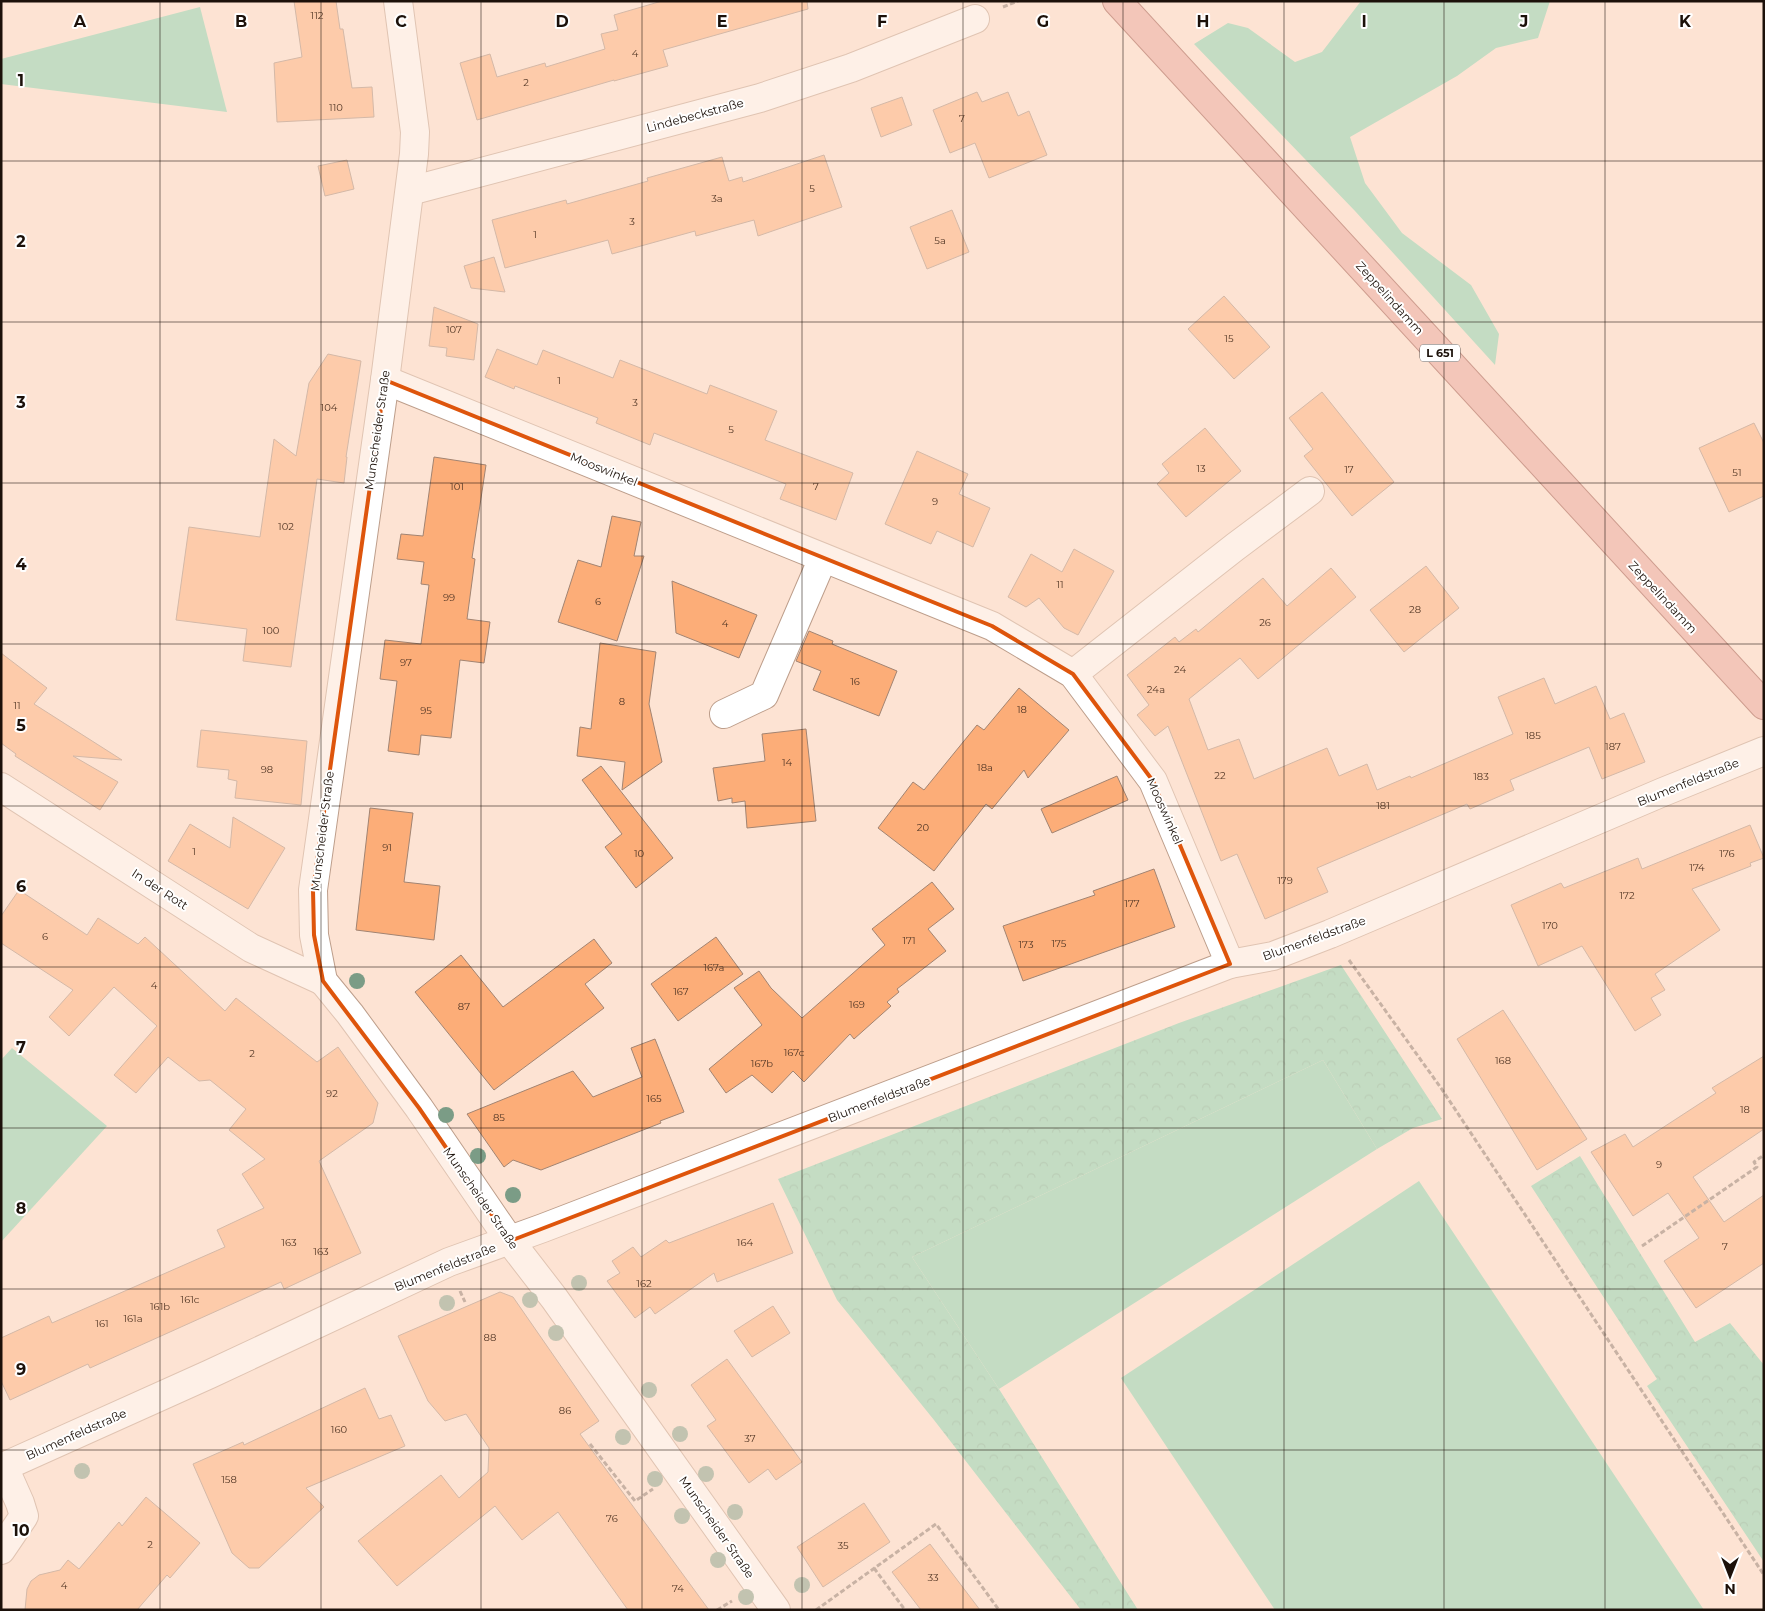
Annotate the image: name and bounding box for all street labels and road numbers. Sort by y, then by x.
street label: Lindebeckstraße [645,95,745,135]
street label: Zeppelindamm [1353,258,1427,338]
road number: L 651 [1420,344,1460,362]
street label: Munscheider Straße [361,369,393,491]
street label: Mooswinkel [568,449,640,489]
street label: Zeppelindamm [1626,558,1700,636]
street label: Blumenfeldstraße [1635,755,1741,809]
street label: Munscheider Straße [307,770,337,892]
street label: Mooswinkel [1144,775,1186,847]
street label: In der Rott [129,865,191,913]
street label: Blumenfeldstraße [1261,912,1367,964]
street label: Blumenfeldstraße [826,1073,932,1125]
street label: Munscheider Straße [440,1144,522,1252]
street label: Blumenfeldstraße [392,1240,498,1294]
street label: Blumenfeldstraße [23,1405,129,1463]
street label: Munscheider Straße [676,1473,758,1581]

